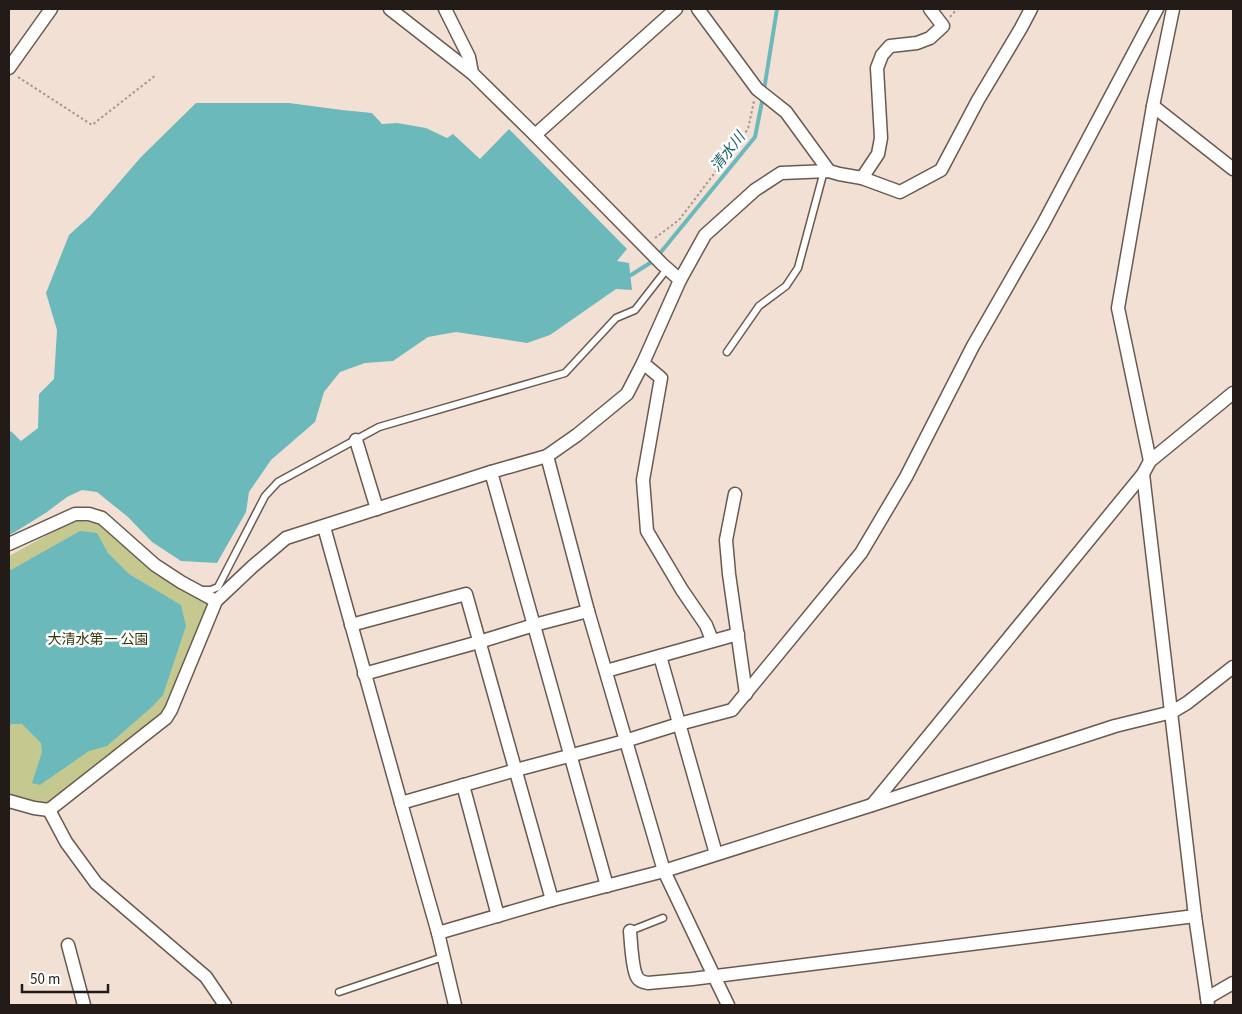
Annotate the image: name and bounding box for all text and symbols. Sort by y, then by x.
water label: 清水川 [706,126,751,176]
park label: 大清水第一 公園 [48,630,148,650]
scale bar [22,962,109,994]
text: 50 m [30,969,60,990]

